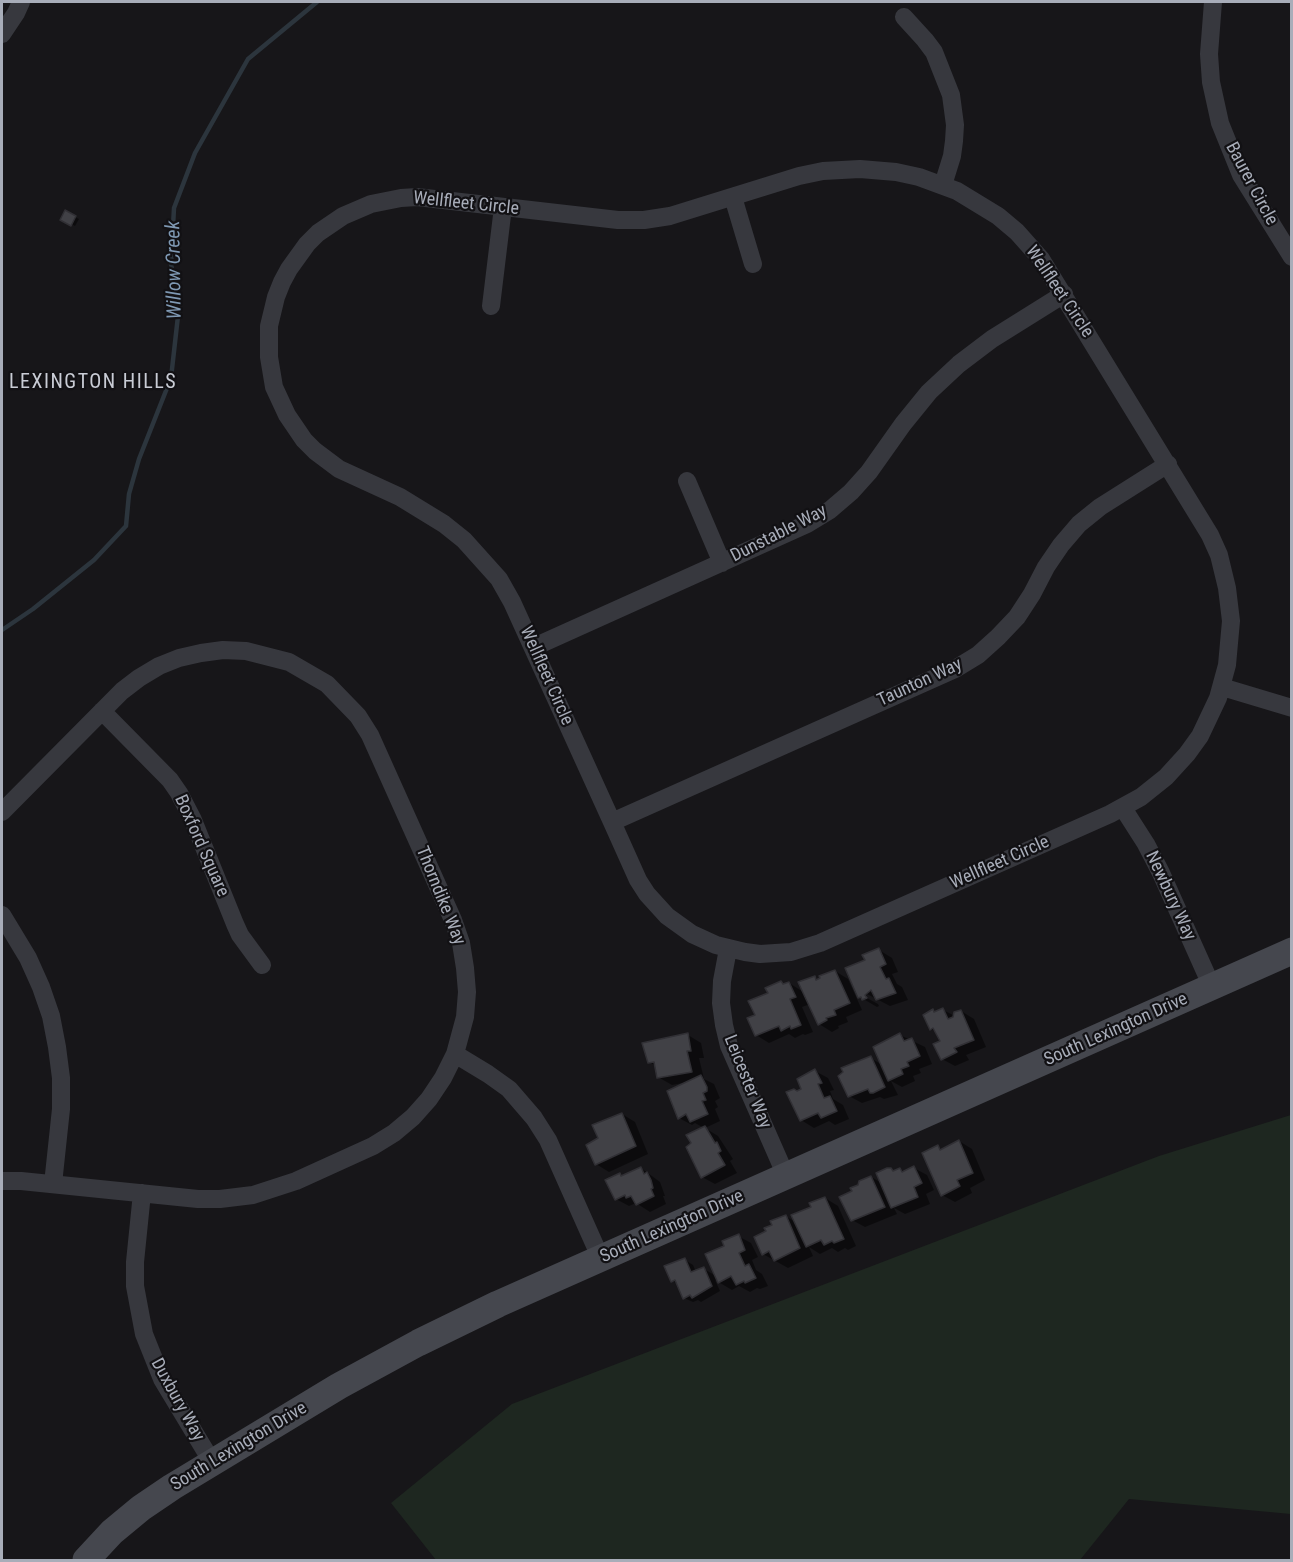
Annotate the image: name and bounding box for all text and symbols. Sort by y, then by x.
street label: Baurer Circle [1220,139,1282,229]
street label: Wellfleet Circle [412,188,520,220]
water label: Willow Creek [162,220,188,320]
street label: Wellfleet Circle [1020,242,1098,342]
district label: LEXINGTON HILLS [9,371,177,395]
street label: Dunstable Way [727,501,831,567]
street label: Wellfleet Circle [515,623,577,729]
street label: Taunton Way [874,654,966,712]
street label: Boxford Square [169,792,233,900]
street label: Wellfleet Circle [947,832,1053,894]
street label: Thorndike Way [410,844,470,948]
street label: Newbury Way [1140,848,1200,944]
street label: South Lexington Drive [1041,989,1191,1071]
street label: Leicester Way [718,1032,776,1132]
street label: South Lexington Drive [597,1186,747,1268]
street label: Duxbury Way [145,1355,209,1445]
street label: South Lexington Drive [167,1398,311,1496]

